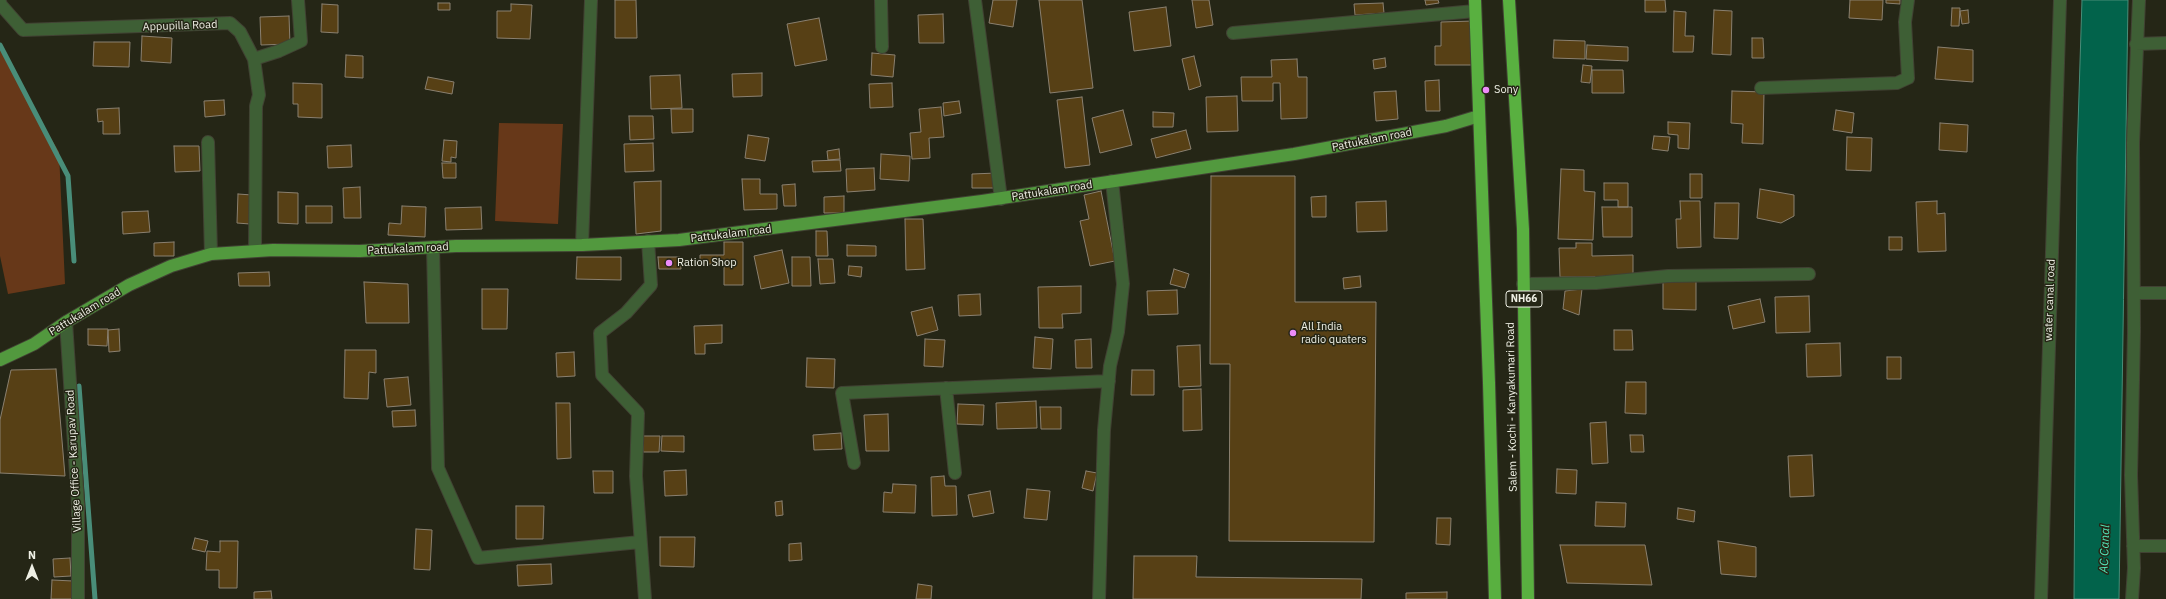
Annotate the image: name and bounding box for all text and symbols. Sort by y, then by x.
street label: Appupilla Road [142,18,218,34]
place label: Sony [1494,83,1518,97]
marker: Sony [1481,85,1491,95]
street label: Pattukalam road [1331,126,1413,154]
street label: Pattukalam road [1011,178,1093,204]
street label: Pattukalam road [690,222,772,246]
street label: Pattukalam road [367,240,449,258]
place label: Ration Shop [677,256,737,270]
marker: Ration Shop [664,258,674,268]
street label: water canal road [2042,259,2058,341]
street label: Pattukalam road [47,285,123,339]
road number: NH66 [1506,291,1542,307]
place label: All India radio quaters [1301,320,1367,346]
street label: Salem - Kochi - Kanyakumari Road [1504,322,1520,492]
marker: All India radio quaters [1288,328,1298,338]
street label: Village Office - Karupav Road [64,389,84,533]
water label: AC Canal [2097,525,2113,573]
north arrow [12,547,52,587]
text: N [28,548,36,562]

